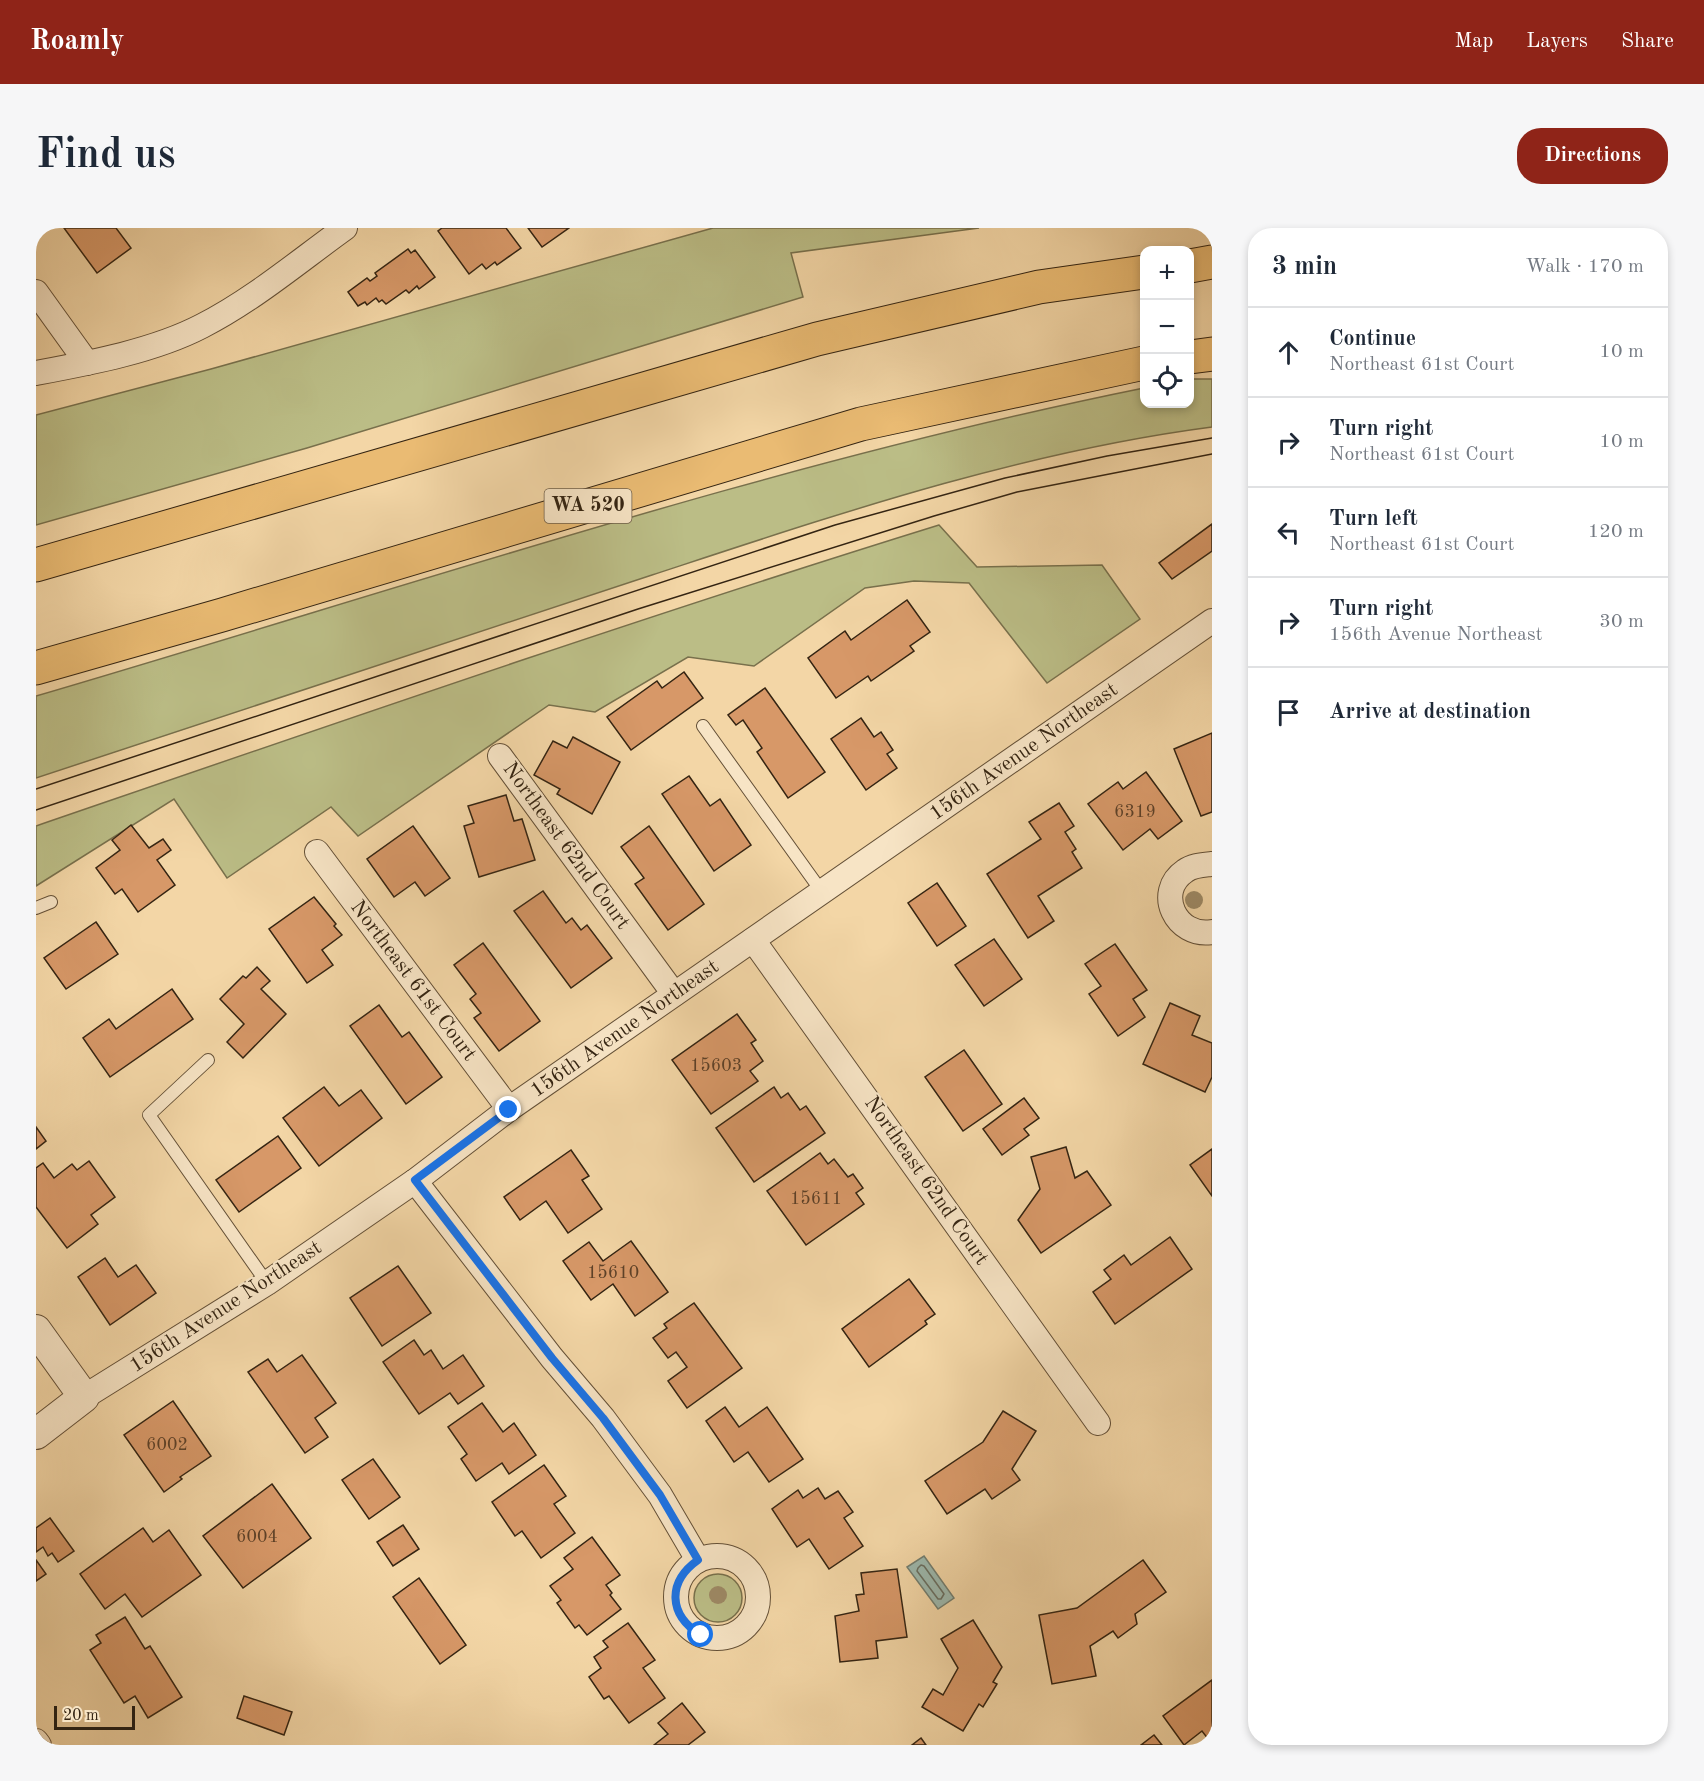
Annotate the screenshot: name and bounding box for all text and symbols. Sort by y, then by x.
text: Roamly [30,28,124,56]
text: Map [1454,31,1493,52]
text: Layers [1526,31,1588,52]
text: Share [1621,31,1674,52]
button: Directions [1517,128,1668,184]
text: Find us [36,135,175,177]
map controls [1140,246,1194,408]
button: + [1140,246,1194,300]
text: 3 min [1272,254,1337,280]
text: Walk · 170 m [1525,257,1644,277]
button: − [1140,300,1194,354]
text: Continue [1329,328,1416,350]
icon: ahead [1272,336,1305,369]
text: 10 m [1599,342,1644,362]
button: locate [1140,354,1194,408]
text: Northeast 61st Court [1329,355,1514,375]
text: Turn right [1329,418,1433,440]
icon: right [1272,426,1305,459]
text: 10 m [1599,432,1644,452]
text: Northeast 61st Court [1329,445,1514,465]
road number: WA 520 [544,489,632,523]
text: Turn left [1329,508,1418,530]
icon: left [1272,516,1305,549]
text: 120 m [1588,522,1644,542]
text: Northeast 61st Court [1329,535,1514,555]
text: Turn right [1329,598,1433,620]
icon: right [1272,606,1305,639]
text: 30 m [1599,612,1644,632]
text: 156th Avenue Northeast [1329,625,1543,645]
street label: 156th Avenue Northeast [926,679,1122,825]
icon: arrive [1272,696,1305,729]
text: Arrive at destination [1329,701,1531,723]
street label: Northeast 62nd Court [499,759,633,933]
house number: 6319 [1114,803,1156,821]
street label: Northeast 61st Court [346,897,480,1065]
street label: 156th Avenue Northeast [527,956,723,1102]
house number: 15603 [690,1057,742,1075]
street label: Northeast 62nd Court [860,1093,992,1269]
route end [495,1096,521,1122]
house number: 15611 [790,1190,842,1208]
street label: 156th Avenue Northeast [126,1237,326,1377]
house number: 15610 [587,1264,639,1282]
house number: 6002 [146,1436,188,1454]
house number: 6004 [236,1528,278,1546]
route start [687,1621,713,1647]
scale bar [54,1703,135,1730]
text: 20 m [63,1708,99,1724]

